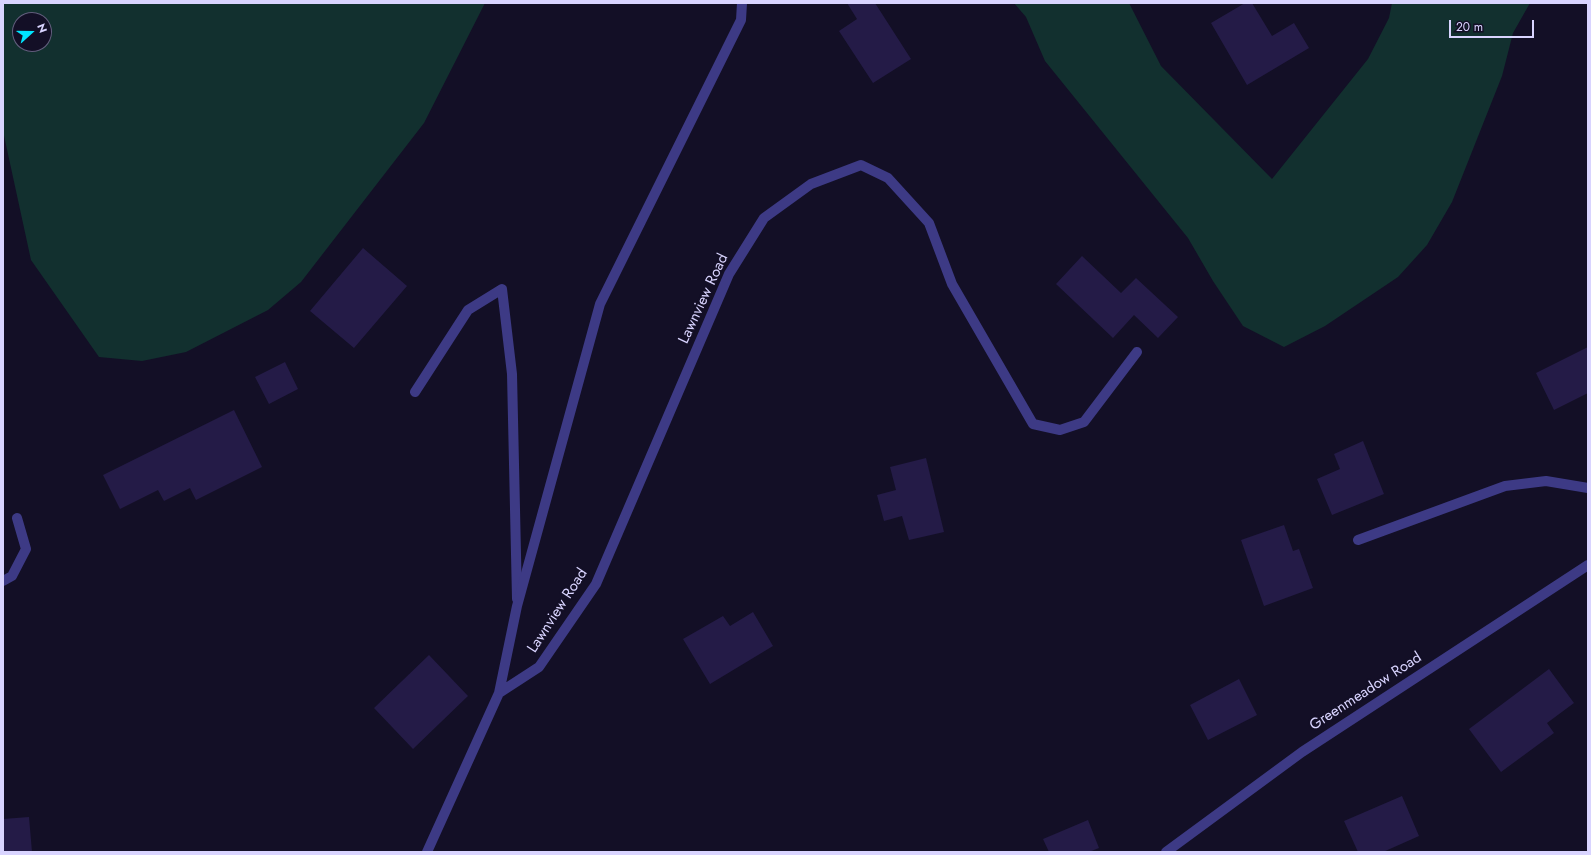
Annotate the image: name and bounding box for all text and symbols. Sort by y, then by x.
north arrow [12,12,52,52]
scale bar [1451,12,1536,38]
text: 20 m [1456,18,1483,36]
text: N [33,21,51,35]
street label: Lawnview Road [675,251,733,347]
street label: Lawnview Road [524,565,592,657]
street label: Greenmeadow Road [1307,649,1425,735]

